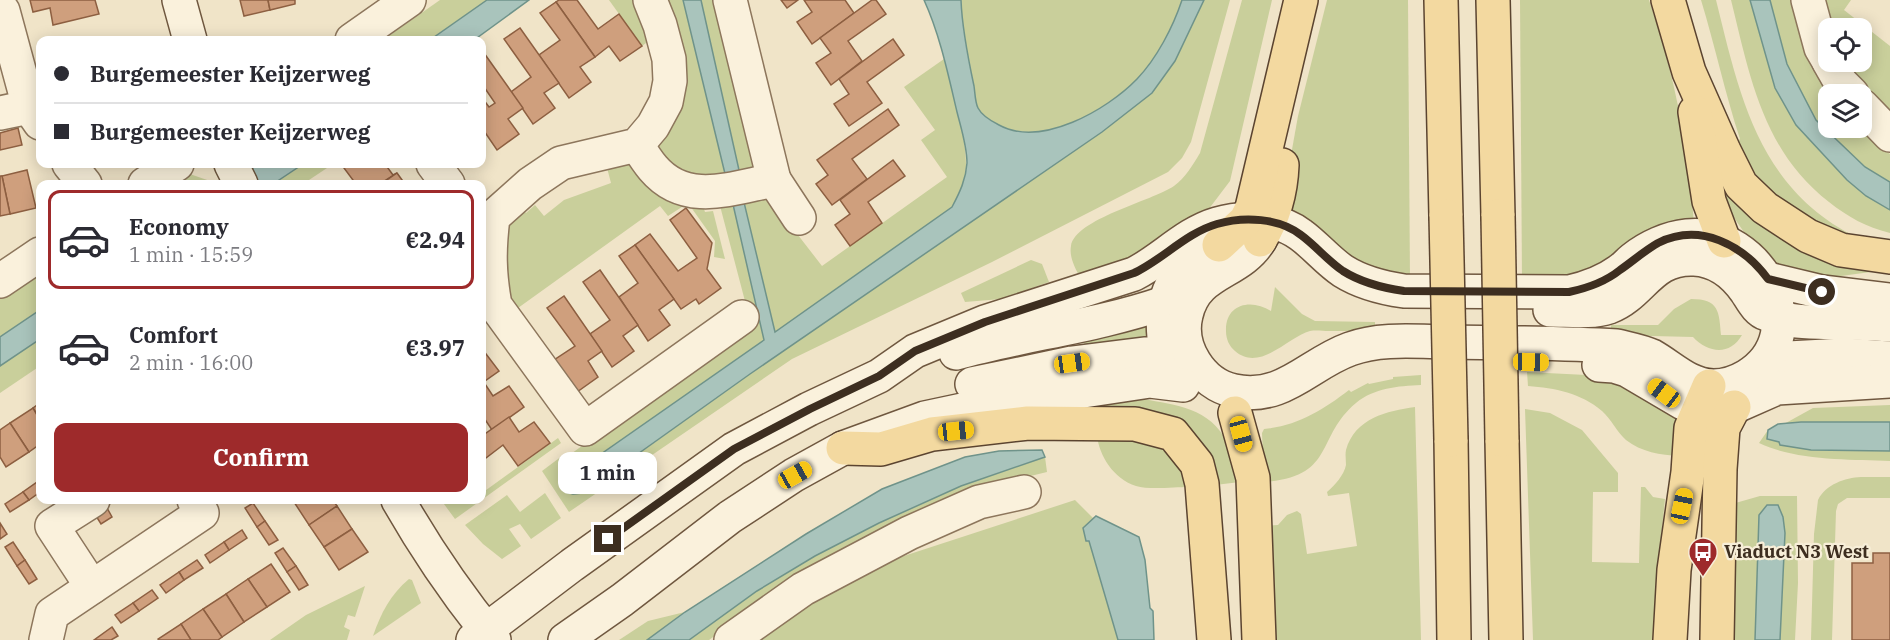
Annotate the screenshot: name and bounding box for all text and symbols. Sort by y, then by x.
map controls [1818,18,1872,138]
button: locate [1818,18,1872,72]
text: Burgemeester Keijzerweg [90,59,370,88]
button: layers [1818,84,1872,138]
text: Burgemeester Keijzerweg [90,117,370,146]
text: Economy [129,212,229,241]
icon: car [57,213,111,267]
text: €2.94 [406,225,465,254]
text: 1 min · 15:59 [129,241,253,268]
route start [1808,278,1835,305]
text: Comfort [129,320,218,349]
icon: car [57,321,111,375]
text: €3.97 [406,333,465,362]
text: 2 min · 16:00 [129,349,253,376]
car [1053,352,1091,374]
car [1513,353,1549,371]
car [1644,375,1684,411]
car [1228,414,1254,454]
car [937,420,975,442]
button: Confirm [54,423,468,492]
callout: 1 min [558,452,658,494]
car [775,458,815,492]
text: 1 min [580,459,636,486]
car [1669,487,1695,525]
route end [594,525,621,552]
bus stop icon: Viaduct N3 West [1687,536,1719,578]
place label: Viaduct N3 West [1724,540,1869,563]

